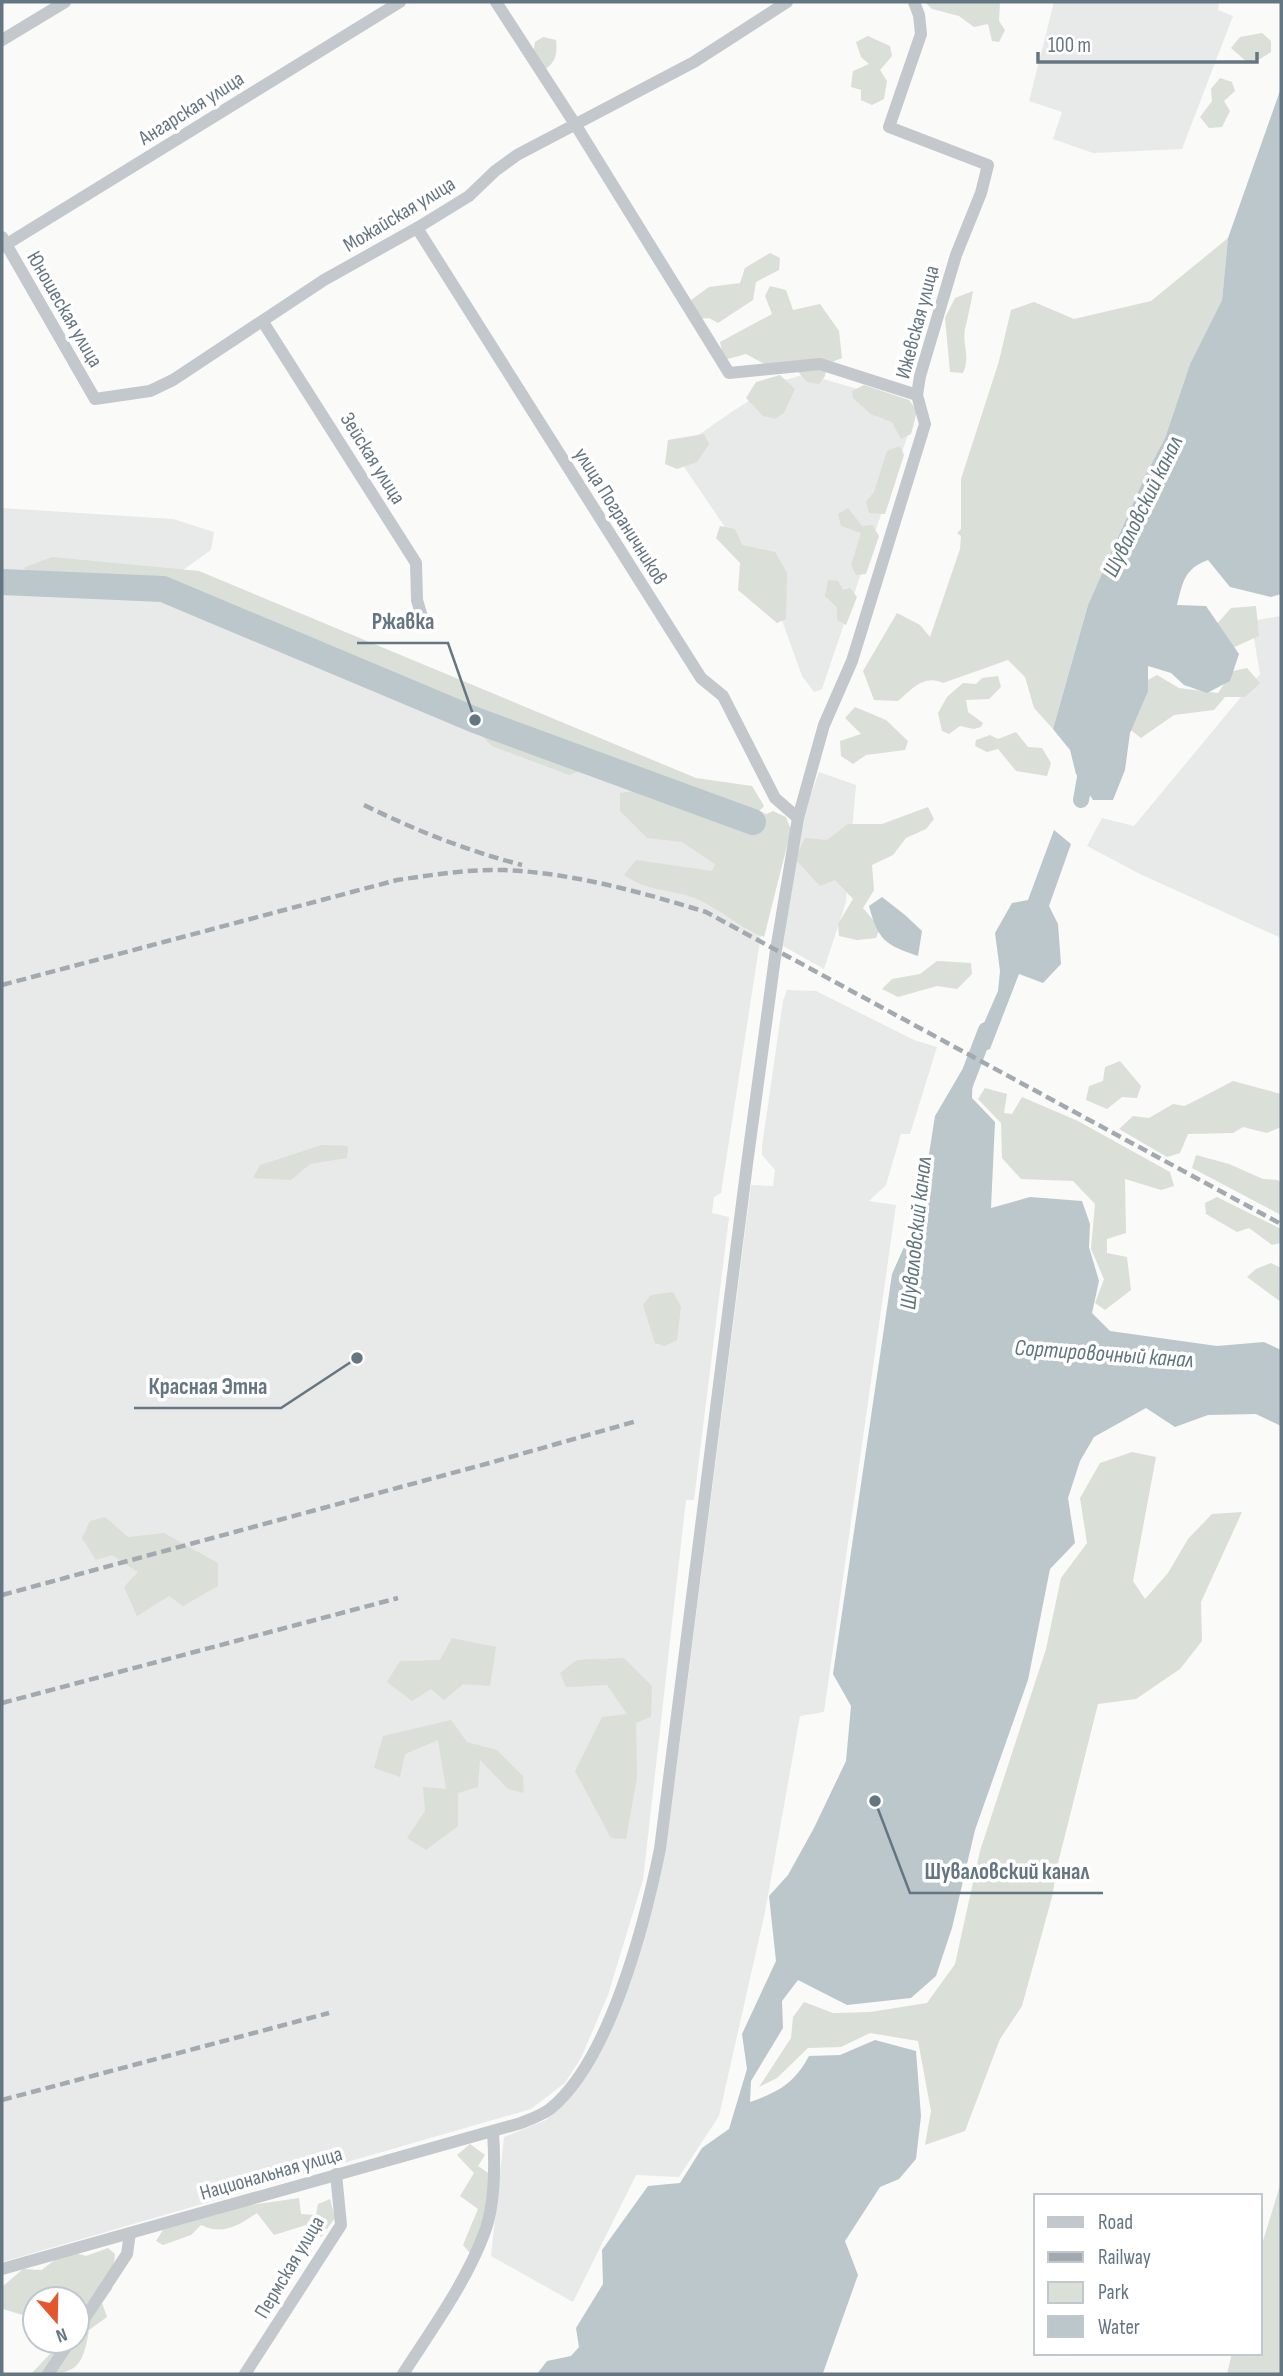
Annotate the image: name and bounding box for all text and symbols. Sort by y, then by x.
scale bar [1038,21,1257,65]
text: 100 m [1048,33,1091,58]
street label: Ангарская улица [133,66,249,151]
street label: Можайская улица [339,171,460,258]
street label: Юношеская улица [21,247,108,372]
street label: Ижевская улица [890,263,945,381]
street label: Зейская улица [335,408,411,509]
water label: Шуваловский канал [1097,431,1189,582]
street label: улица Пограничников [568,443,673,589]
callout: Ржавка [357,599,448,643]
text: Ржавка [372,608,434,636]
water label: Шуваловский канал [894,1155,938,1311]
water label: Сортировочный канал [1013,1334,1194,1374]
callout: Красная Этна [134,1364,281,1408]
text: Красная Этна [149,1373,267,1401]
callout: Шуваловский канал [910,1849,1103,1893]
text: Шуваловский канал [924,1858,1091,1886]
street label: Национальная улица [197,2141,345,2206]
legend [1034,2194,1262,2355]
text: Road [1098,2210,1133,2235]
street label: Пермская улица [249,2212,330,2323]
text: Railway [1098,2245,1151,2270]
text: Park [1098,2280,1129,2305]
north arrow [21,2285,91,2355]
text: Water [1098,2315,1140,2340]
text: N [53,2322,70,2347]

